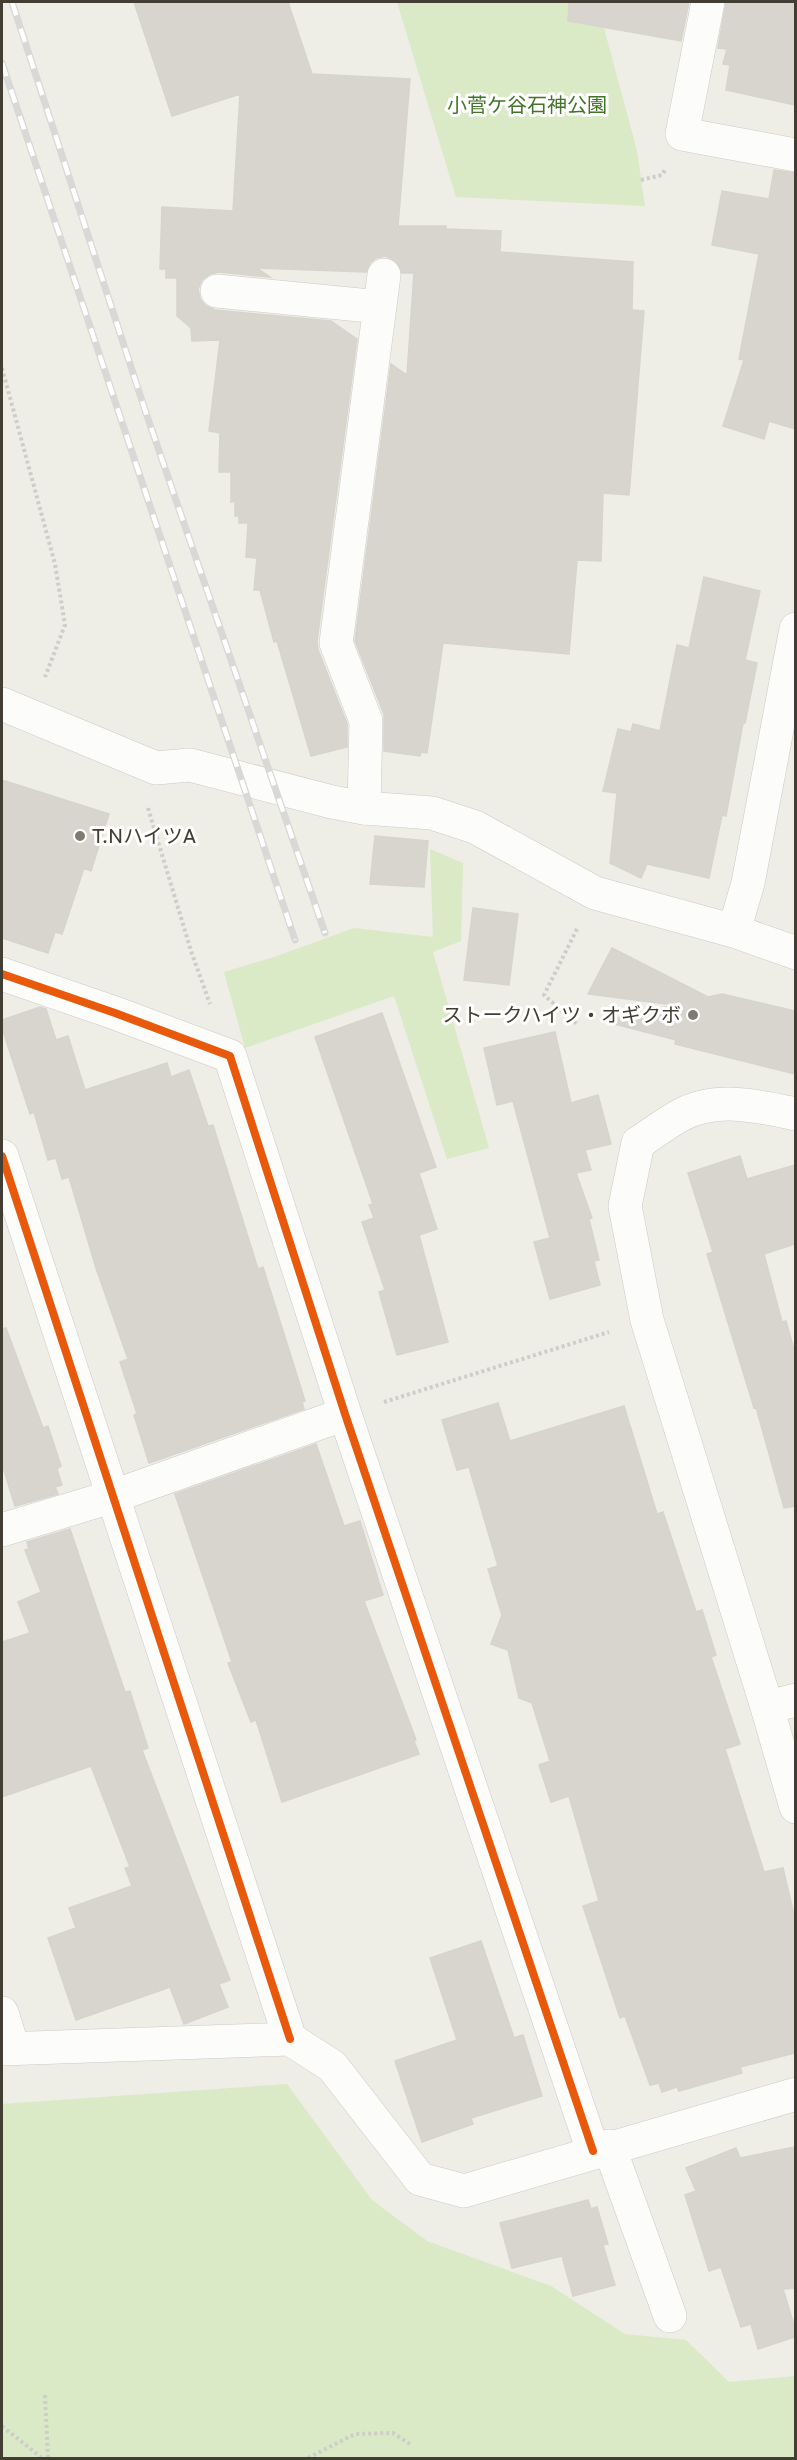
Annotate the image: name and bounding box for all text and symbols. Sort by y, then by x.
park label: 小菅ケ谷石神公園 [447,92,607,116]
place label: T.NハイツA [92,823,196,847]
marker: T.NハイツA [73,829,87,843]
place label: ストークハイツ・オギクボ [442,1002,681,1026]
marker: ストークハイツ・オギクボ [686,1008,700,1022]

